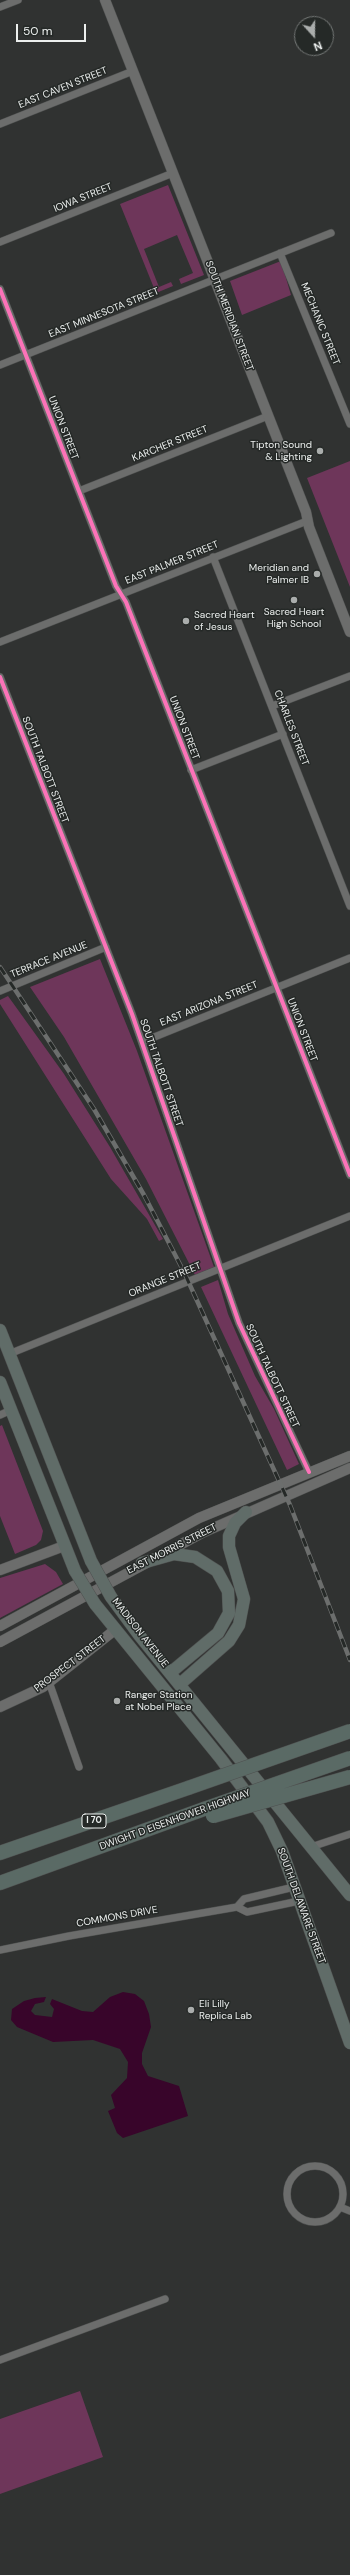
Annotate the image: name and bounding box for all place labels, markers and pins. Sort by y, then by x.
place label: Tipton Sound & Lighting [250,439,312,462]
marker: Tipton Sound & Lighting [315,446,325,456]
place label: Meridian and Palmer IB [249,562,309,586]
marker: Meridian and Palmer IB [312,569,322,579]
marker: Sacred Heart High School [289,595,299,605]
place label: Sacred Heart High School [264,606,324,630]
place label: Sacred Heart of Jesus [194,609,255,632]
marker: Sacred Heart of Jesus [181,616,191,626]
place label: Ranger Station at Nobel Place [125,1689,192,1712]
marker: Ranger Station at Nobel Place [112,1696,122,1706]
place label: Eli Lilly Replica Lab [199,1998,252,2022]
marker: Eli Lilly Replica Lab [186,2005,196,2015]

